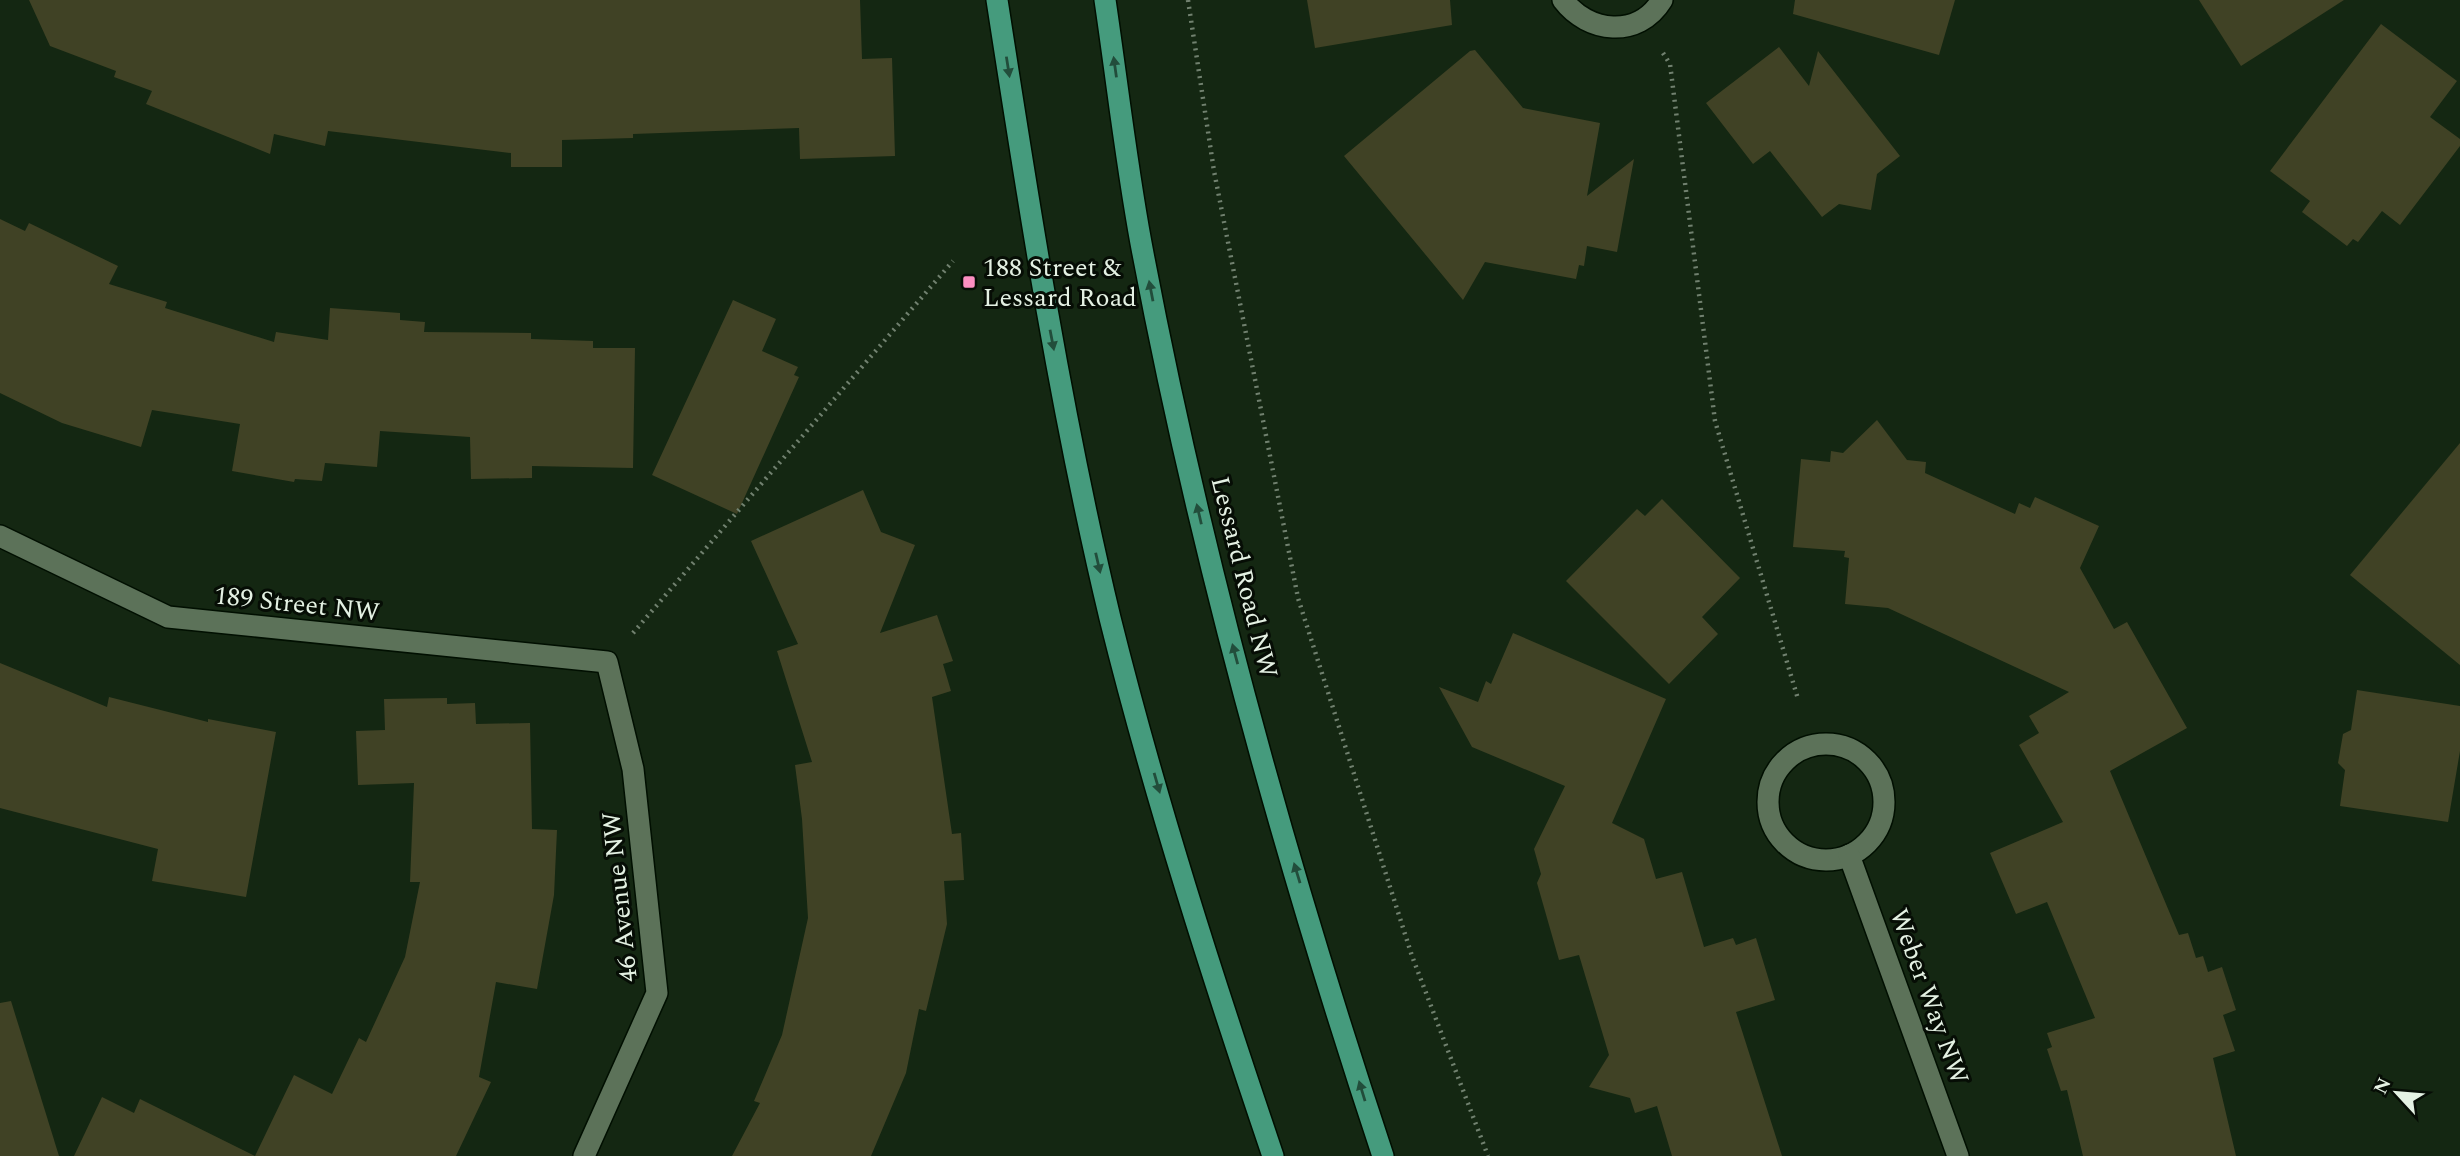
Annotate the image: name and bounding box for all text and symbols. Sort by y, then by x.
one-way arrow [1109,55,1120,77]
one-way arrow [1003,57,1014,79]
place label: 188 Street & Lessard Road [983,248,1137,318]
marker: 188 Street & Lessard Road [961,274,977,290]
one-way arrow [1146,280,1157,302]
one-way arrow [1047,329,1058,351]
street label: Lessard Road NW [1200,472,1289,683]
one-way arrow [1193,502,1204,524]
one-way arrow [1093,552,1104,574]
street label: 189 Street NW [212,575,382,633]
one-way arrow [1229,643,1240,665]
one-way arrow [1152,772,1163,794]
street label: 46 Avenue NW [591,809,649,984]
one-way arrow [1291,863,1301,884]
street label: Weber Way NW [1879,903,1980,1090]
north arrow [2362,1058,2432,1128]
text: N [2367,1073,2400,1100]
one-way arrow [1357,1080,1367,1101]

